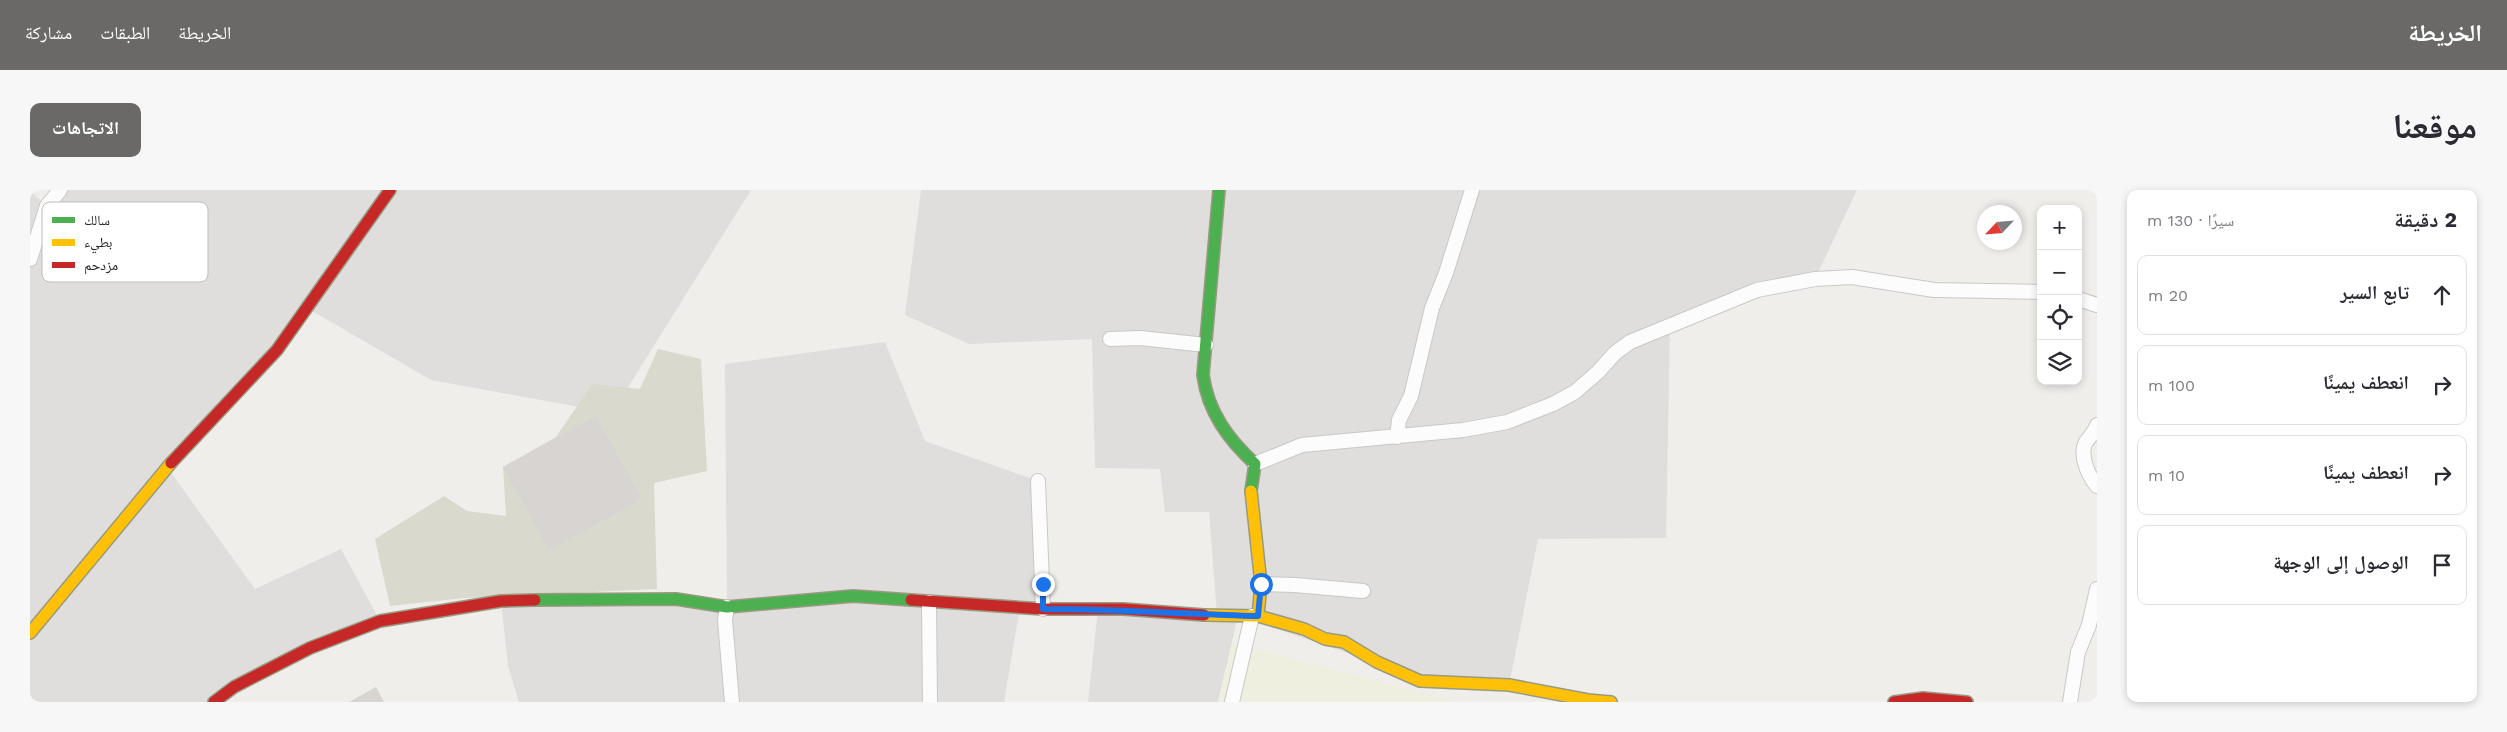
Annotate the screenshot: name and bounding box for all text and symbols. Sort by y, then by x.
text: الخريطة [2408,19,2482,47]
text: مشاركة [25,22,72,43]
text: الطبقات [100,22,150,43]
text: الخريطة [178,22,231,43]
button: الاتجاهات [30,103,141,157]
text: موقعنا [2392,105,2477,147]
legend [42,202,208,282]
north arrow [1977,205,2022,250]
map controls [2037,205,2082,385]
button: + [2037,205,2082,250]
text: 2 دقيقة [2394,207,2457,232]
text: سيرًا · 130 m [2147,211,2234,230]
text: سالك [84,212,110,228]
text: بطيء [84,234,113,254]
button: − [2037,250,2082,295]
text: مزدحم [84,257,118,275]
text: تابع السير [2340,281,2409,304]
icon: ahead [2428,281,2456,309]
text: 20 m [2148,286,2188,305]
button: locate [2037,295,2082,340]
button: layers [2037,340,2082,385]
text: انعطف يمينًا [2323,371,2409,394]
icon: right [2428,371,2456,399]
text: 100 m [2148,376,2195,395]
text: انعطف يمينًا [2323,461,2409,484]
icon: right [2428,461,2456,489]
text: 10 m [2148,466,2185,485]
text: الوصول إلى الوجهة [2273,551,2409,574]
icon: arrive [2428,551,2456,579]
route end [1032,573,1055,596]
route start [1250,573,1273,596]

